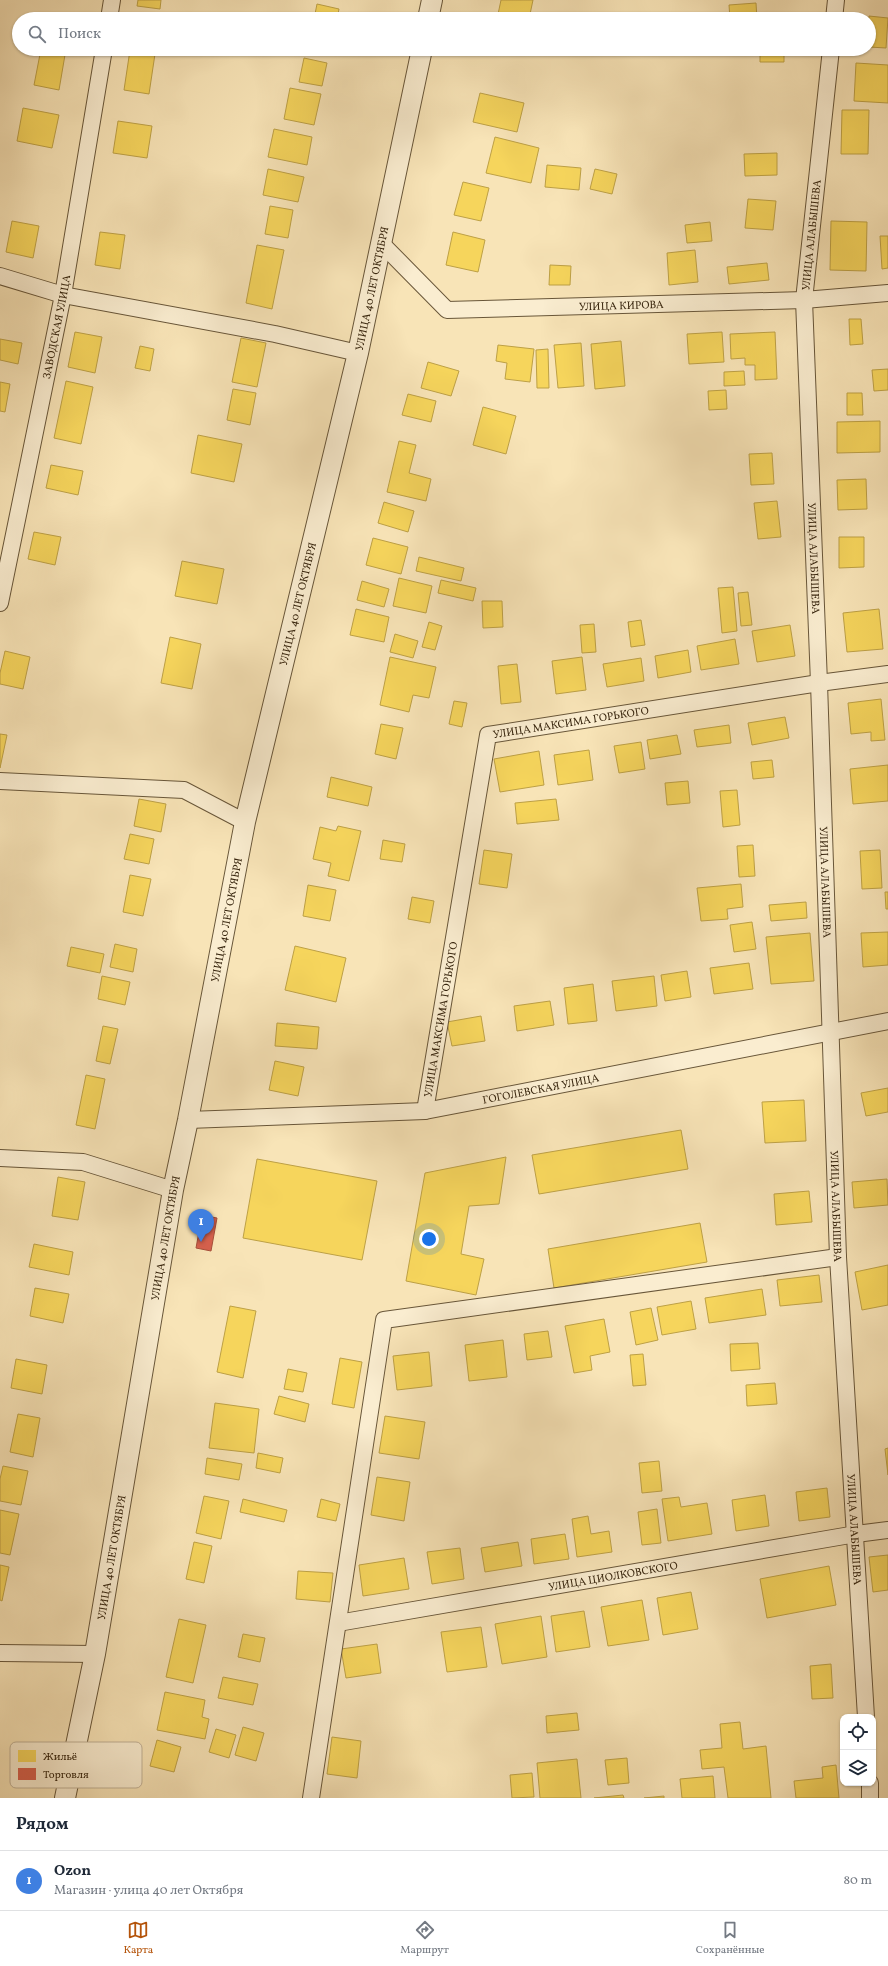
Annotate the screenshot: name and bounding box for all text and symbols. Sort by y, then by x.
search box [12,12,876,56]
icon: search [26,23,48,45]
text: Поиск [58,24,101,45]
street label: УЛИЦА АЛАБЫШЕВА [799,179,826,291]
street label: УЛИЦА 40 ЛЕТ ОКТЯБРЯ [353,225,393,352]
street label: ЗАВОДСКАЯ УЛИЦА [40,273,75,381]
street label: УЛИЦА КИРОВА [579,298,664,315]
street label: УЛИЦА АЛАБЫШЕВА [803,502,822,615]
street label: УЛИЦА 40 ЛЕТ ОКТЯБРЯ [277,541,321,667]
street label: УЛИЦА МАКСИМА ГОРЬКОГО [492,704,650,743]
street label: УЛИЦА АЛАБЫШЕВА [815,826,833,938]
street label: УЛИЦА 40 ЛЕТ ОКТЯБРЯ [209,857,247,984]
street label: УЛИЦА МАКСИМА ГОРЬКОГО [421,941,462,1098]
street label: ГОГОЛЕВСКАЯ УЛИЦА [481,1071,601,1109]
street label: УЛИЦА АЛАБЫШЕВА [825,1150,844,1262]
street label: УЛИЦА 40 ЛЕТ ОКТЯБРЯ [149,1174,185,1302]
pin: 1 [188,1209,214,1242]
your location [419,1229,439,1249]
street label: УЛИЦА АЛАБЫШЕВА [842,1473,864,1586]
street label: УЛИЦА 40 ЛЕТ ОКТЯБРЯ [95,1494,131,1621]
street label: УЛИЦА ЦИОЛКОВСКОГО [547,1559,679,1596]
map controls [840,1714,876,1786]
button: locate [840,1714,876,1750]
legend [10,1742,142,1788]
text: Жильё [43,1750,77,1765]
button: layers [840,1750,876,1786]
text: Торговля [43,1768,89,1783]
text: Рядом [16,1813,69,1836]
text: Ozon [54,1861,91,1882]
text: 1 [26,1872,32,1890]
text: 80 m [843,1872,872,1890]
text: Магазин · улица 40 лет Октября [54,1882,243,1900]
tab: Карта [123,1919,153,1958]
tab: Маршрут [400,1919,449,1958]
tab: Сохранённые [696,1919,764,1958]

